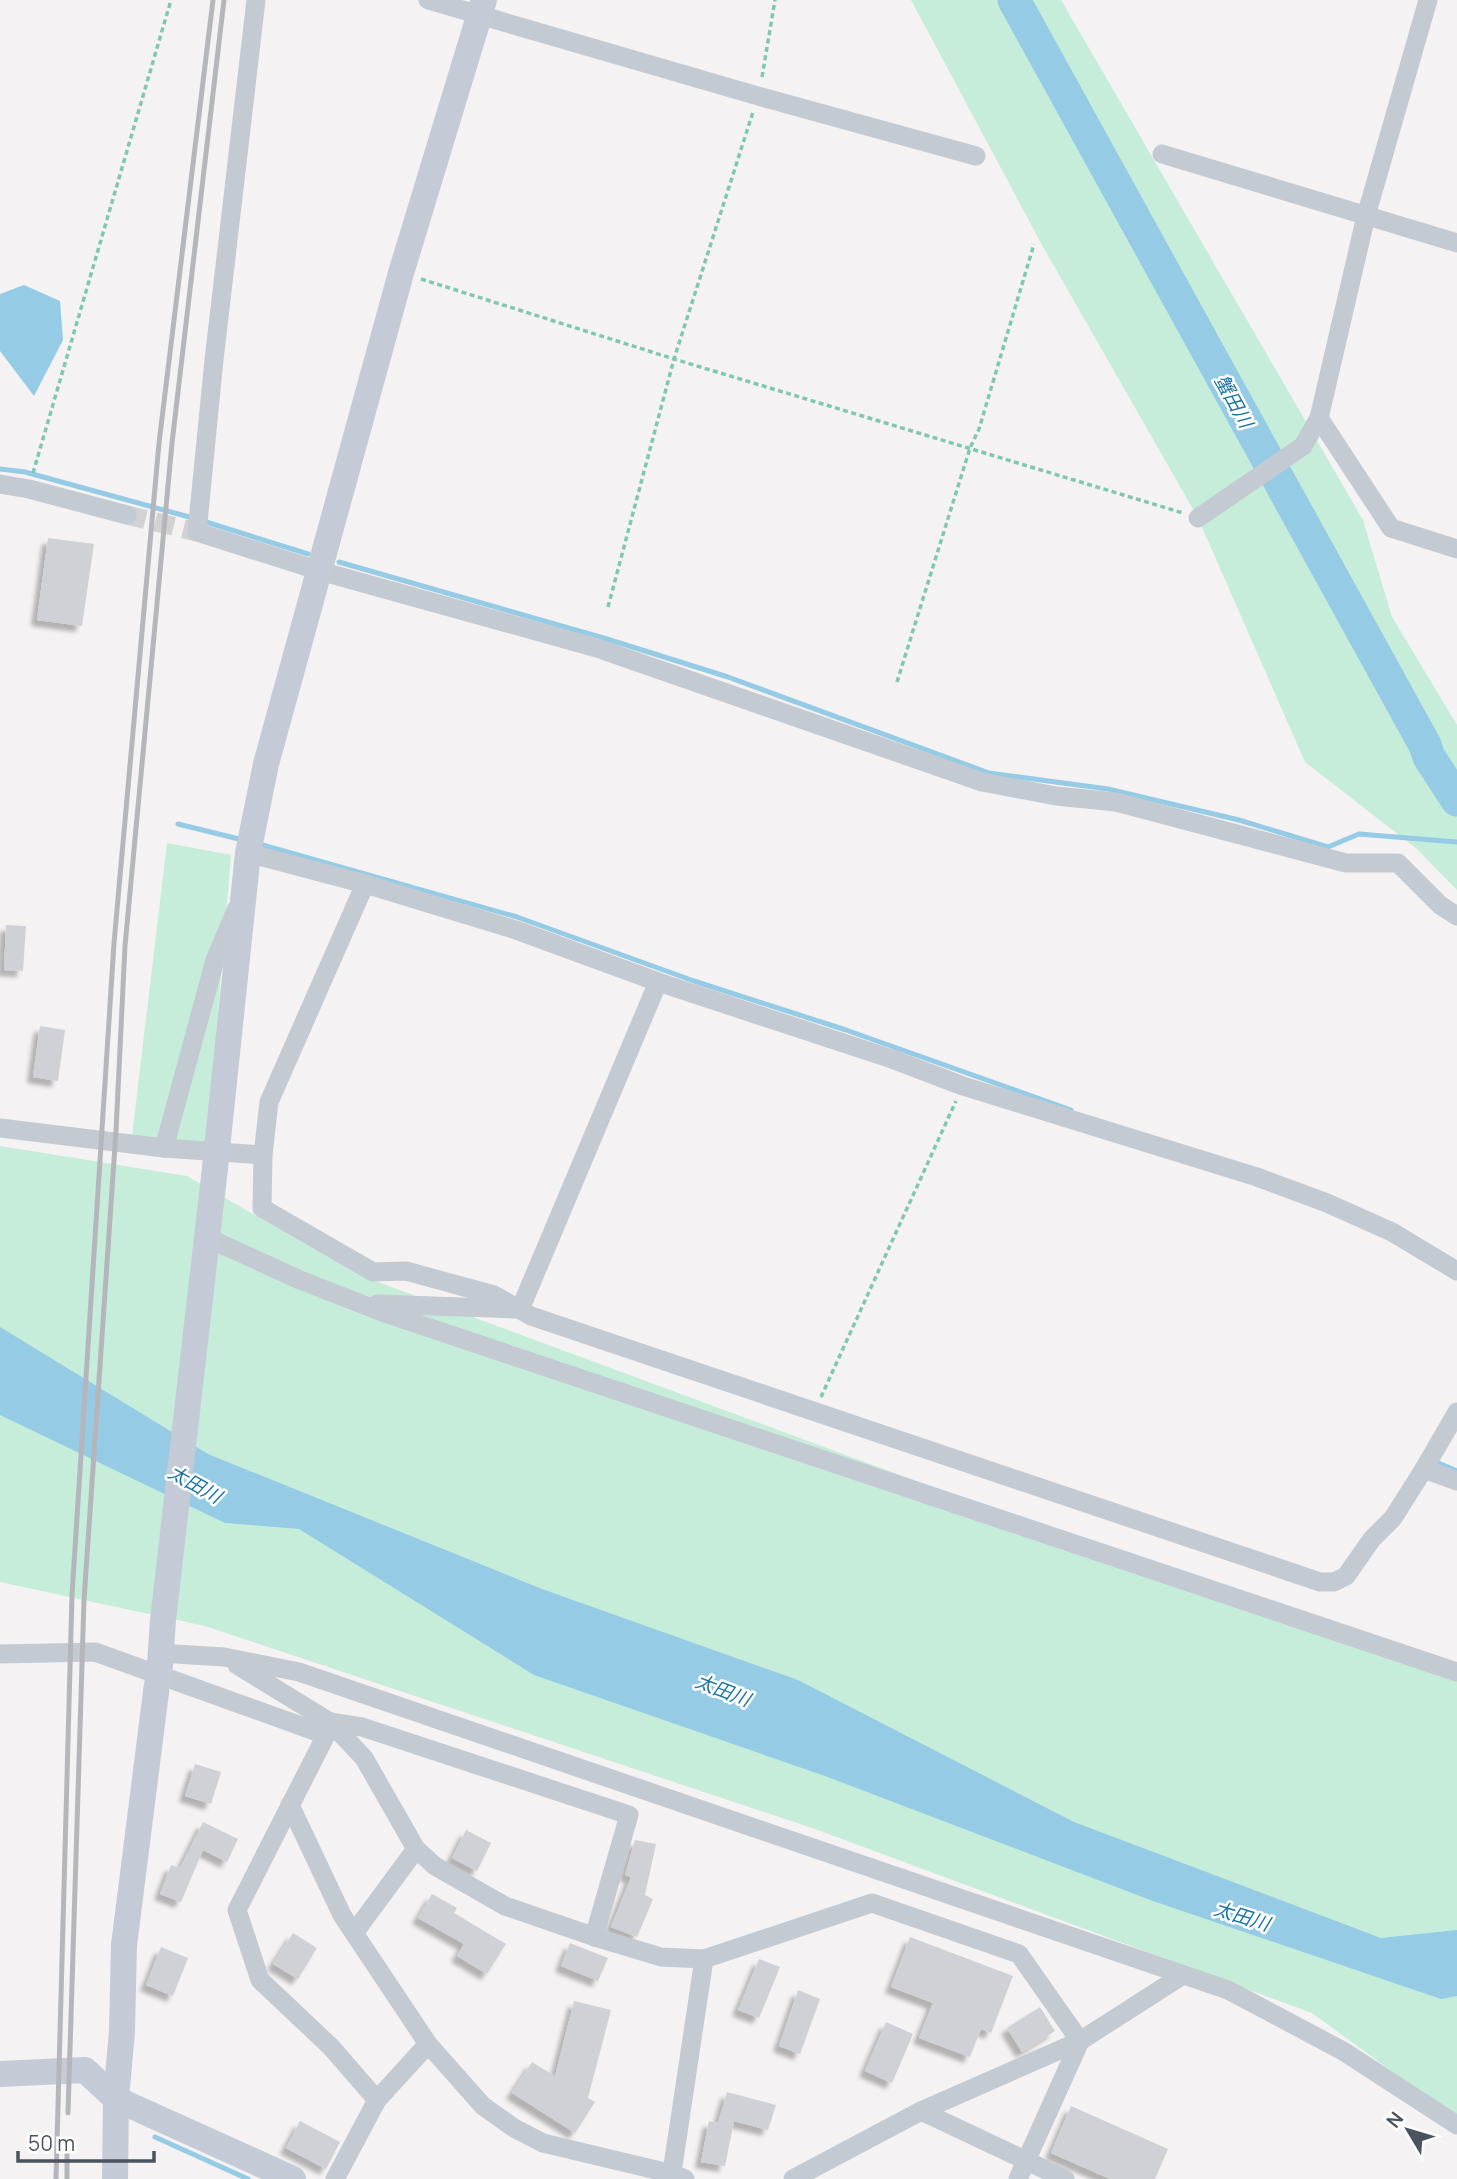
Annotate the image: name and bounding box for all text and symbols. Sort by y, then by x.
water label: 蟹田川 [1209,370,1260,434]
water label: 太田川 [164,1459,228,1510]
water label: 太田川 [692,1668,756,1713]
water label: 太田川 [1211,1895,1275,1937]
north arrow [1373,2095,1443,2165]
text: N [1380,2106,1409,2133]
scale bar [18,2120,154,2164]
text: 50 m [28,2129,75,2157]

